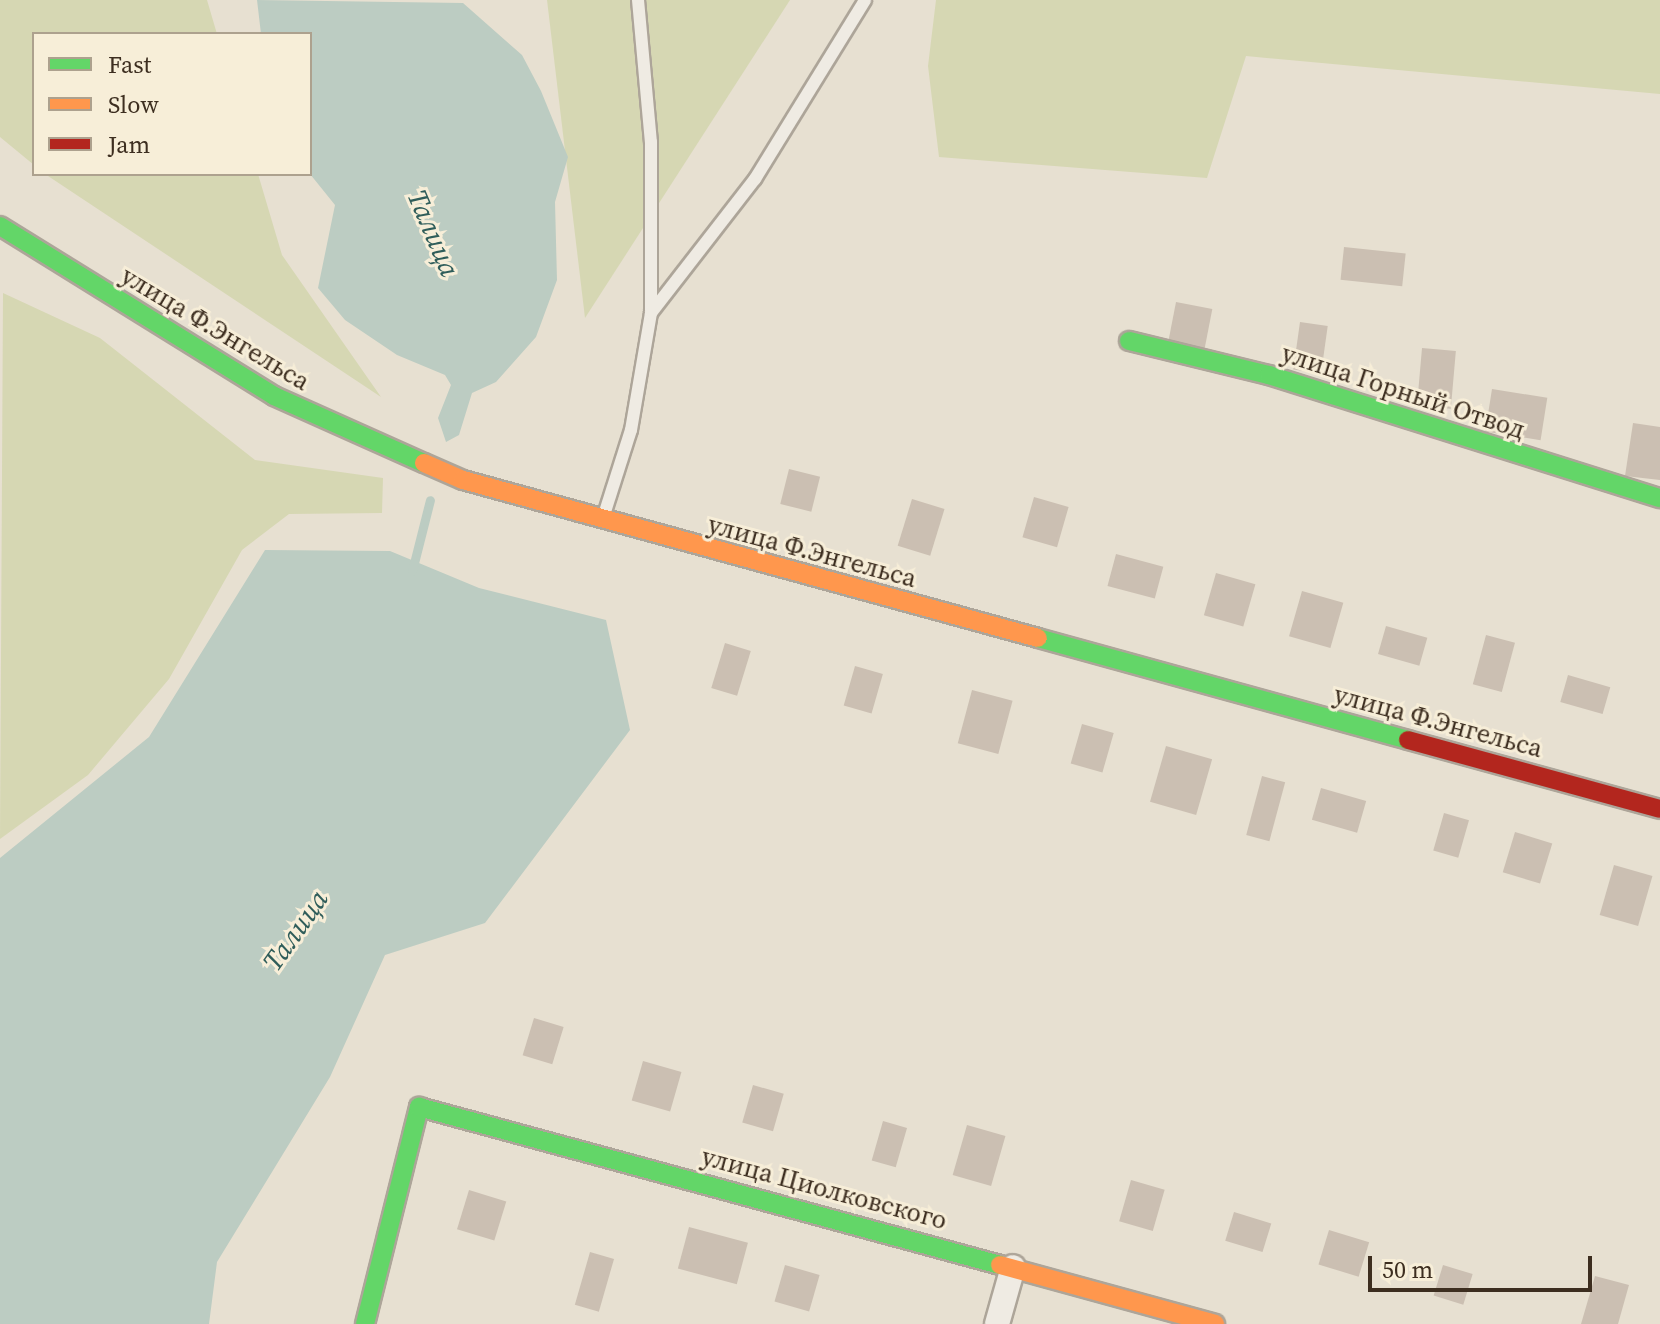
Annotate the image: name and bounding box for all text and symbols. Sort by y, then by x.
legend [32,32,312,176]
text: Fast [108,48,151,81]
text: Slow [108,88,159,121]
text: Jam [108,128,150,161]
water label: Талица [401,185,467,281]
street label: улица Ф.Энгельса [115,260,315,398]
street label: улица Горный Отвод [1277,338,1529,446]
street label: улица Ф.Энгельса [704,509,920,595]
street label: улица Ф.Энгельса [1330,679,1546,765]
water label: Талица [255,883,335,977]
street label: улица Циолковского [698,1141,950,1237]
scale bar [1372,1240,1596,1290]
text: 50 m [1382,1253,1433,1286]

